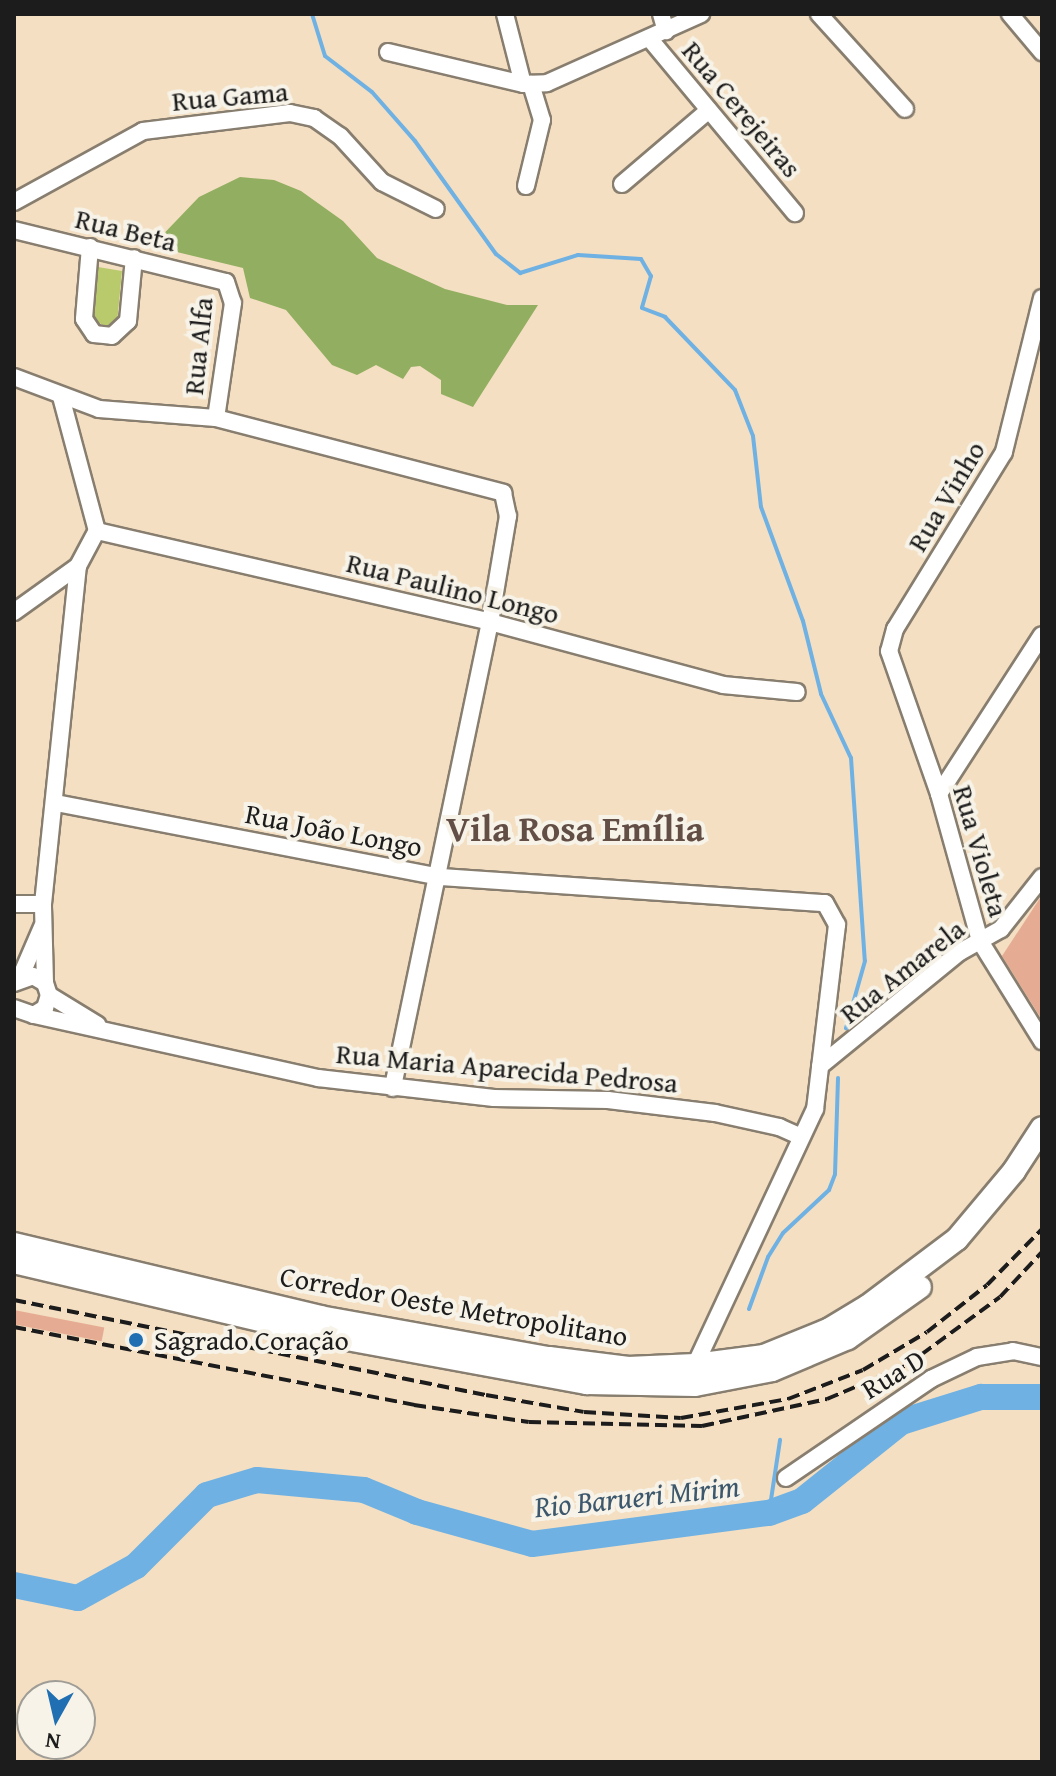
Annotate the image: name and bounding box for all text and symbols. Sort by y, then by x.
street label: Rua Cerejeiras [675,34,809,184]
street label: Rua Gama [171,74,289,118]
street label: Rua Beta [72,201,180,259]
street label: Rua Alfa [176,296,220,396]
street label: Rua Vinho [900,435,992,557]
street label: Rua Paulino Longo [343,545,563,631]
street label: Rua Violeta [946,781,1016,921]
street label: Rua João Longo [243,796,425,864]
district label: Vila Rosa Emília [446,806,704,850]
street label: Rua Amarela [833,912,971,1030]
street label: Rua Maria Aparecida Pedrosa [335,1036,679,1100]
street label: Corredor Oeste Metropolitano [278,1259,630,1353]
place label: Sagrado Coração [154,1323,349,1357]
marker: Sagrado Coração [125,1329,147,1351]
street label: Rua D [855,1342,931,1406]
water label: Rio Barueri Mirim [532,1467,742,1525]
north arrow [16,1680,96,1760]
text: N [43,1725,62,1759]

